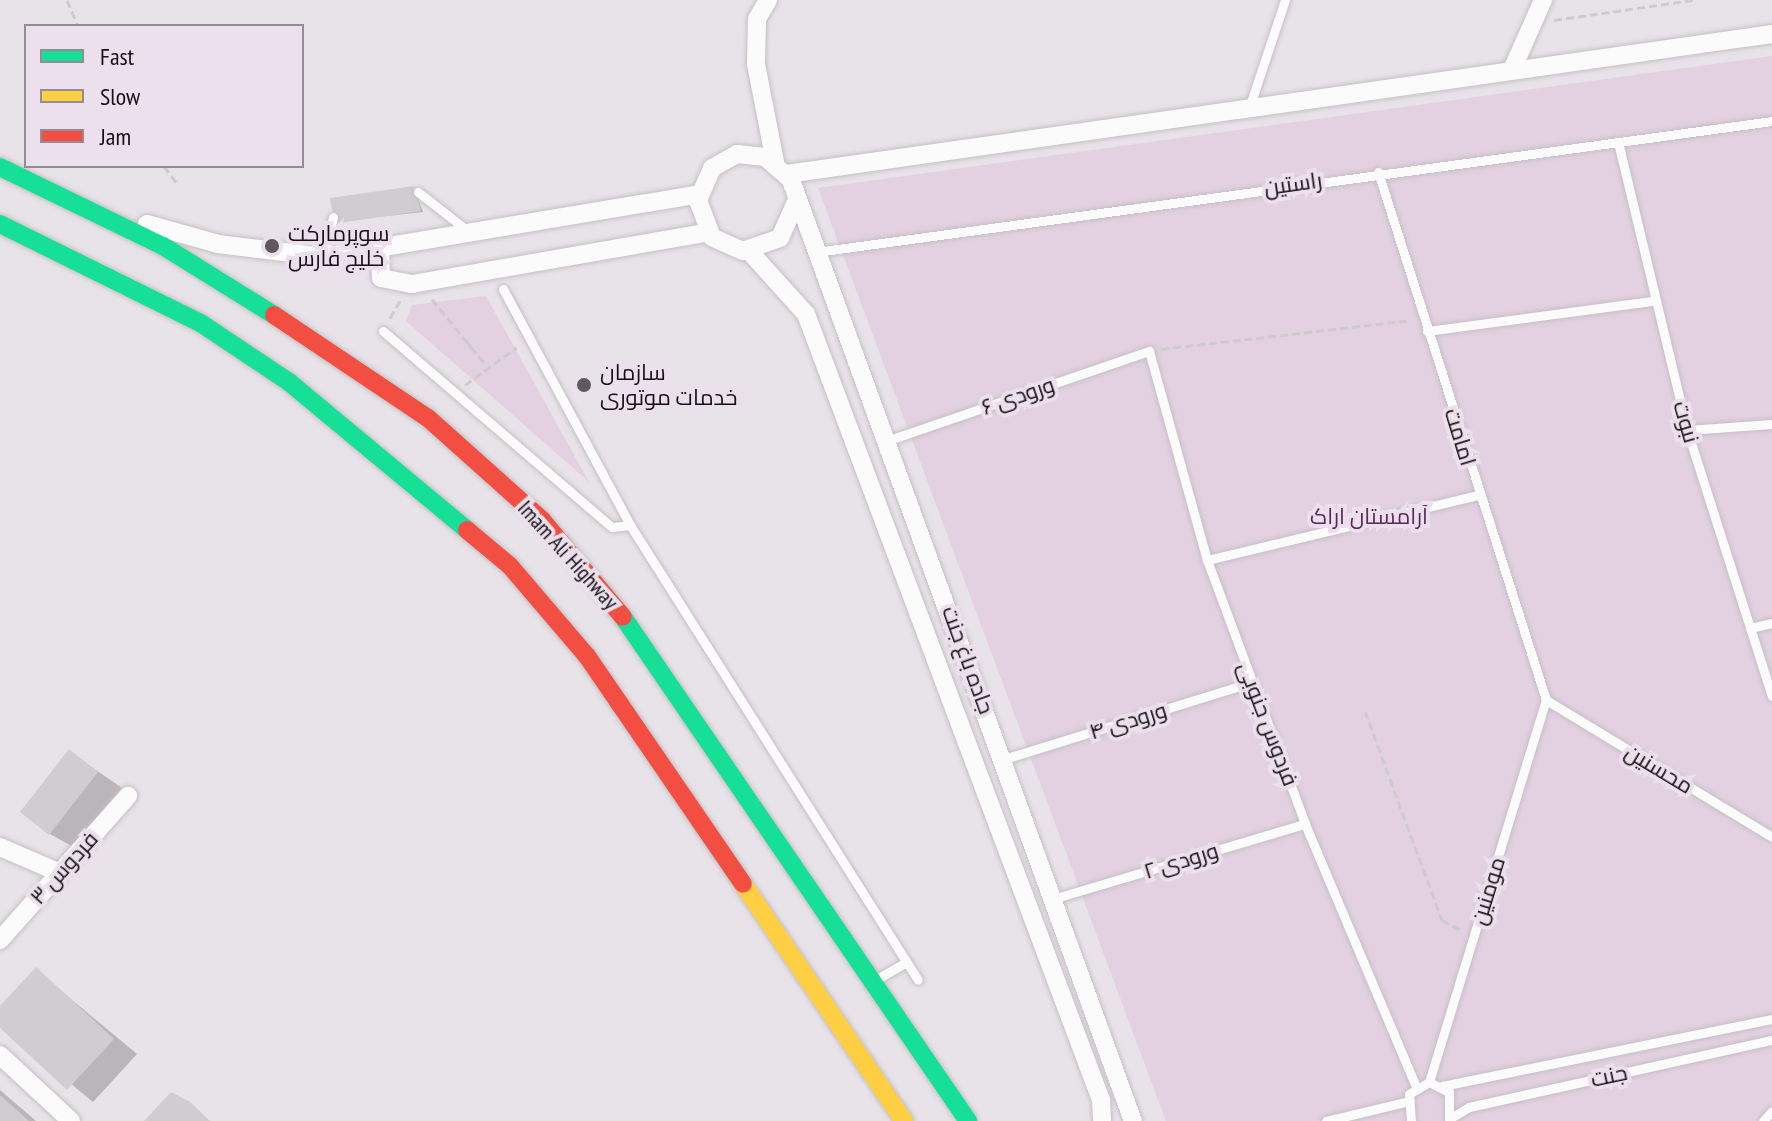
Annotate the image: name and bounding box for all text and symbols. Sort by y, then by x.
legend [24,24,304,168]
text: Fast [100,41,134,72]
text: Slow [100,81,140,112]
text: Jam [100,121,131,152]
street label: راستین [1262,167,1324,201]
place label: سوپرمارکت خلیج فارس [288,220,390,272]
marker: سوپرمارکت خلیج فارس [263,237,281,255]
place label: سازمان خدمات موتوری [600,359,738,410]
street label: ورودی ۶ [978,371,1058,421]
marker: سازمان خدمات موتوری [575,376,593,394]
street label: نبوت [1667,398,1705,446]
street label: امامت [1439,405,1481,469]
street label: Imam Ali Highway [512,495,624,615]
park label: آرامستان اراک [1310,504,1428,530]
street label: جاده باغ جنت [936,603,1000,717]
street label: فردوس جنوبی [1232,658,1304,790]
street label: ورودی ۴ [1086,697,1170,745]
street label: محسنین [1620,738,1698,800]
street label: فردوس ۳ [24,826,104,910]
street label: ورودی ۲ [1141,837,1221,885]
street label: مومنین [1465,854,1511,928]
street label: جنت [1588,1059,1630,1093]

